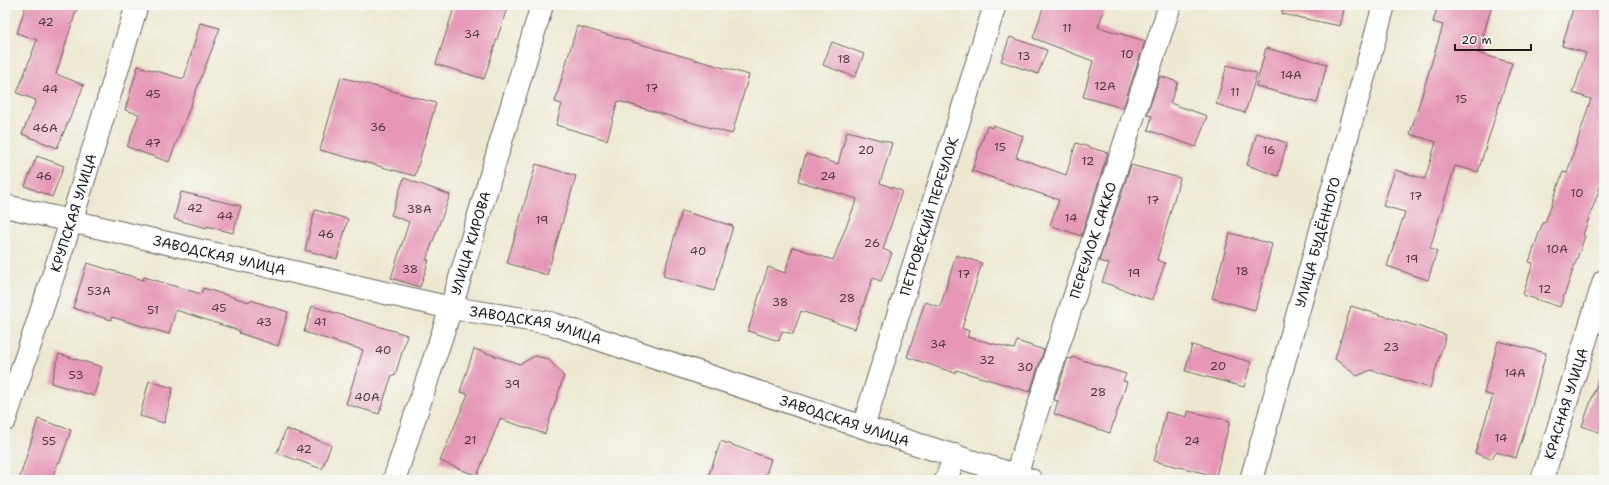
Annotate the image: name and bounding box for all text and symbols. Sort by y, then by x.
house number: 42 [38,14,54,30]
house number: 11 [1062,20,1072,36]
house number: 34 [464,26,480,42]
scale bar [1455,26,1531,52]
text: 20 m [1461,32,1492,48]
house number: 10 [1120,46,1134,62]
house number: 13 [1018,48,1030,64]
house number: 18 [837,51,851,67]
house number: 14А [1280,67,1302,83]
house number: 12А [1094,78,1116,94]
house number: 17 [646,80,658,96]
house number: 44 [42,81,58,97]
house number: 11 [1230,84,1240,100]
house number: 45 [145,86,161,102]
house number: 15 [1455,91,1467,107]
house number: 36 [370,119,386,135]
house number: 46А [32,120,58,136]
street label: ПЕТРОВСКИЙ ПЕРЕУЛОК [896,134,962,298]
house number: 47 [145,135,161,151]
house number: 15 [994,139,1006,155]
house number: 20 [858,142,874,158]
house number: 16 [1262,142,1276,158]
street label: КРУПСКАЯ УЛИЦА [46,152,100,274]
house number: 12 [1082,153,1094,169]
house number: 46 [36,168,52,184]
house number: 24 [820,168,836,184]
street label: УЛИЦА БУДЁННОГО [1291,175,1344,309]
street label: ПЕРЕУЛОК САККО [1065,180,1120,301]
house number: 10 [1570,185,1584,201]
house number: 17 [1410,188,1422,204]
street label: УЛИЦА КИРОВА [446,189,495,297]
house number: 17 [1147,192,1159,208]
house number: 42 [187,200,203,216]
house number: 38А [406,201,432,217]
house number: 44 [217,208,233,224]
house number: 14 [1065,210,1077,226]
house number: 19 [536,212,548,228]
house number: 46 [318,226,334,242]
street label: ЗАВОДСКАЯ УЛИЦА [152,231,287,279]
house number: 26 [864,235,880,251]
house number: 10А [1546,241,1568,257]
house number: 40 [690,243,706,259]
house number: 19 [1406,251,1418,267]
house number: 38 [402,261,418,277]
house number: 18 [1235,263,1249,279]
house number: 19 [1128,265,1140,281]
house number: 17 [958,266,970,282]
house number: 12 [1539,281,1551,297]
house number: 53А [87,283,111,299]
house number: 28 [839,290,855,306]
house number: 38 [772,294,788,310]
house number: 45 [211,300,227,316]
house number: 51 [147,302,159,318]
street label: ЗАВОДСКАЯ УЛИЦА [468,302,604,349]
house number: 43 [256,314,272,330]
house number: 41 [314,314,326,330]
house number: 34 [930,336,946,352]
house number: 23 [1383,339,1399,355]
house number: 40 [375,342,391,358]
street label: КРАСНАЯ УЛИЦА [1540,346,1592,462]
house number: 32 [979,352,995,368]
house number: 20 [1210,358,1226,374]
house number: 30 [1017,359,1033,375]
house number: 14А [1504,365,1526,381]
house number: 53 [68,367,84,383]
house number: 39 [504,376,520,392]
house number: 28 [1090,384,1106,400]
house number: 40А [354,389,380,405]
street label: ЗАВОДСКАЯ УЛИЦА [778,391,912,450]
house number: 14 [1495,430,1507,446]
house number: 21 [464,432,476,448]
house number: 55 [42,433,56,449]
house number: 24 [1184,433,1200,449]
house number: 42 [296,441,312,457]

